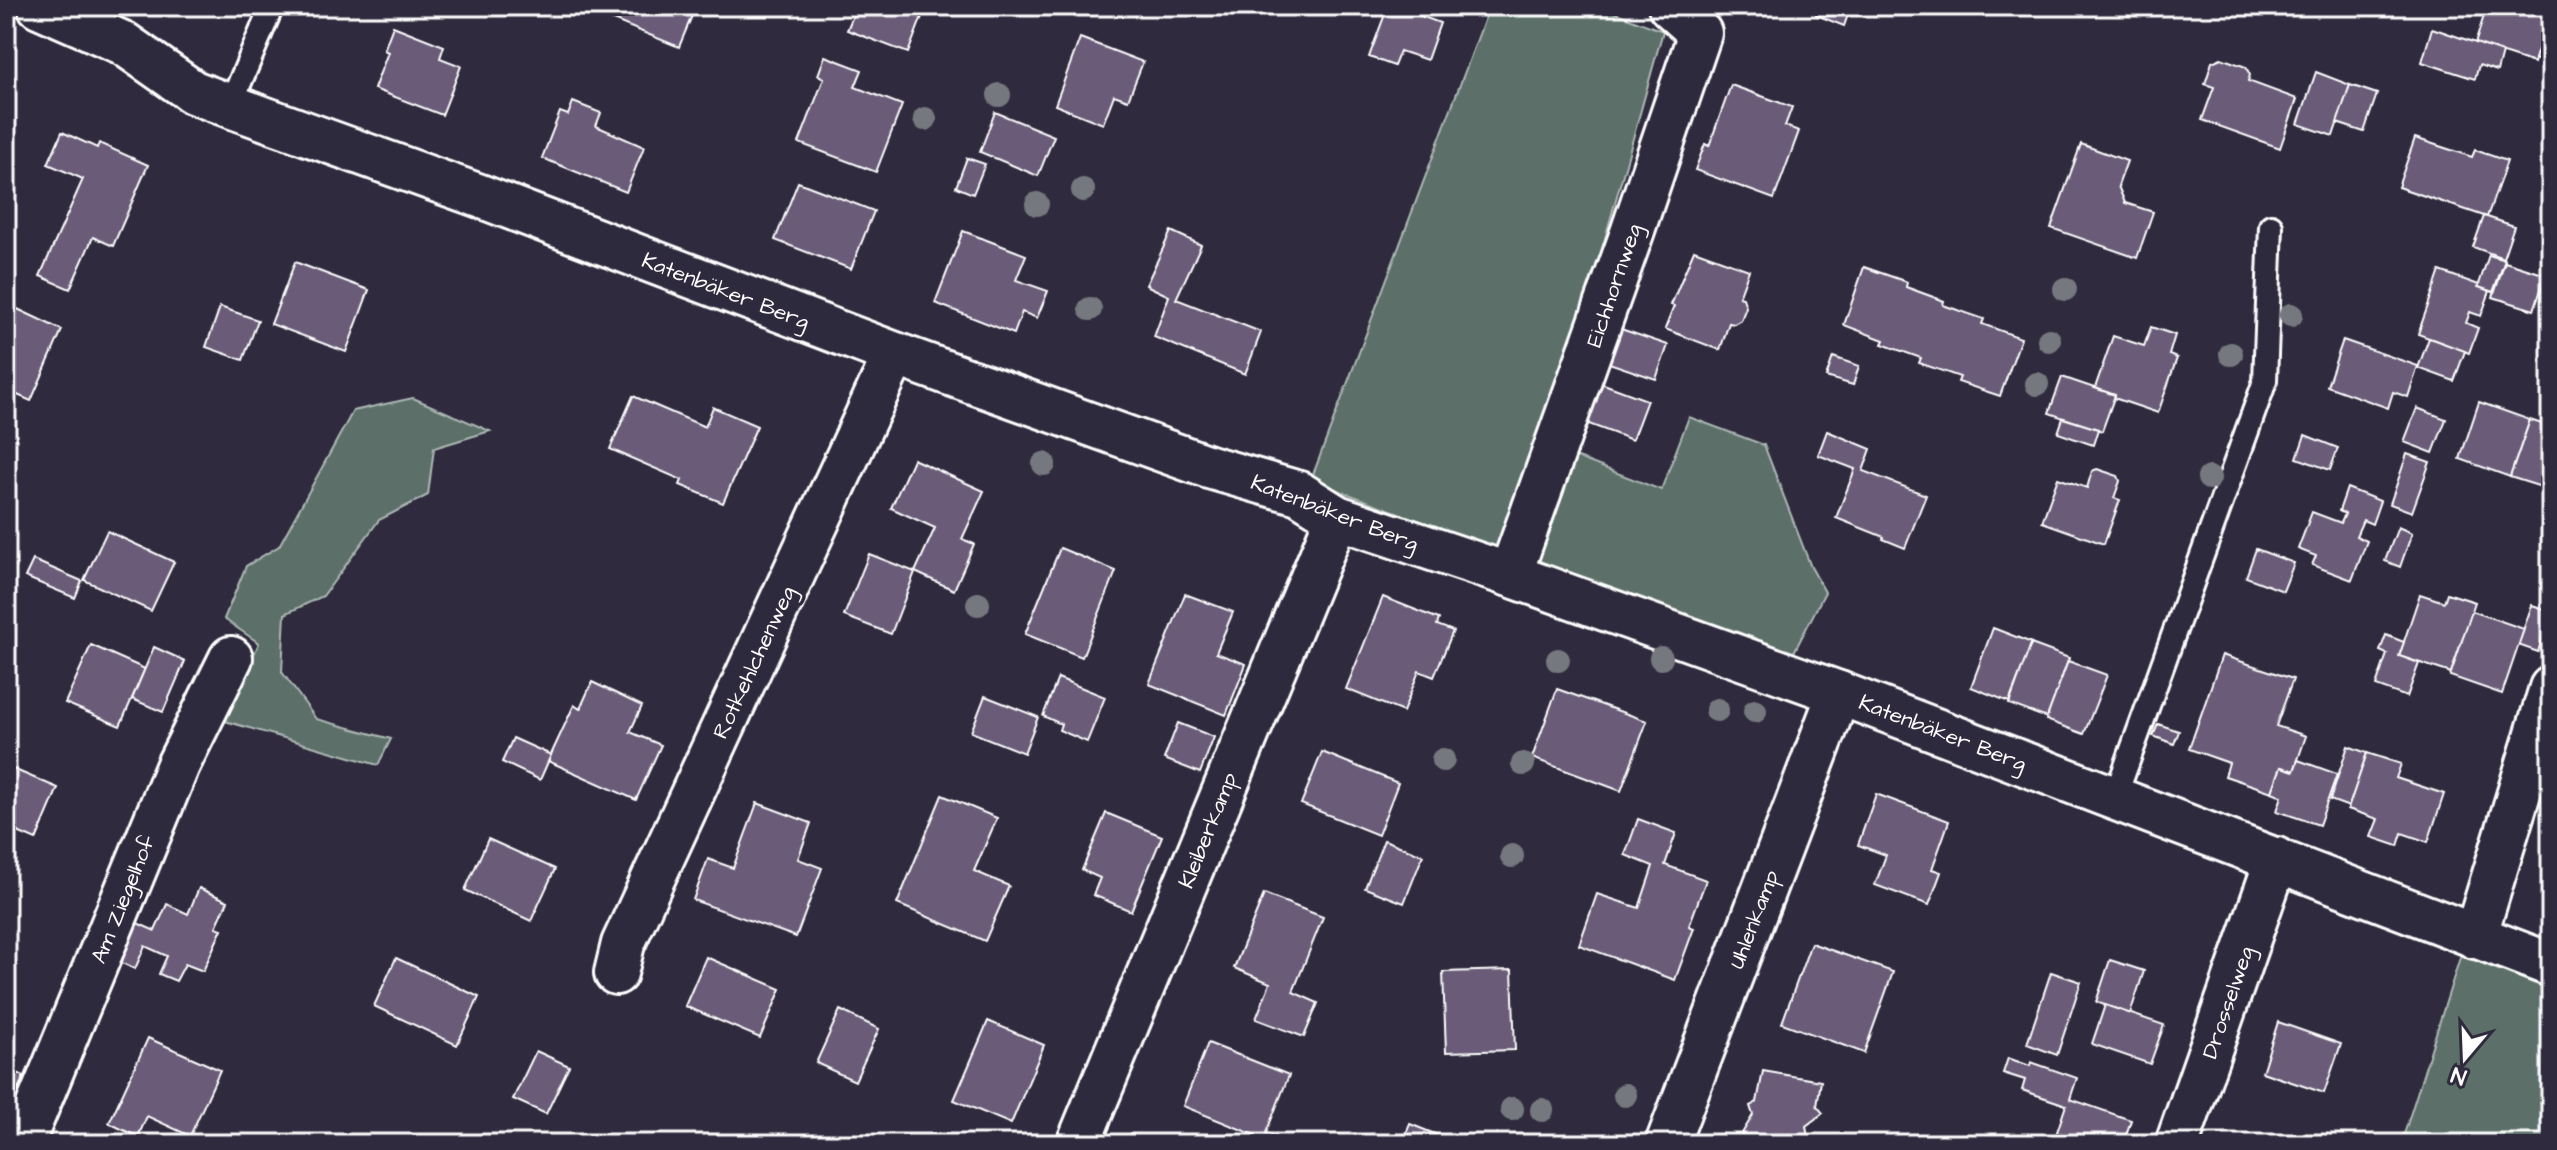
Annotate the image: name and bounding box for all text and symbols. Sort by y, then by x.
street label: Eichhornweg [1579,220,1651,352]
street label: Katenbäker Berg [637,245,814,339]
street label: Katenbäker Berg [1246,467,1423,561]
street label: Rotkehlchenweg [705,581,804,745]
street label: Katenbäker Berg [1854,687,2031,781]
street label: Kleiberkamp [1171,768,1246,893]
street label: Am Ziegelhof [84,830,164,969]
street label: Uhlenkamp [1721,866,1787,973]
street label: Drosselweg [2195,942,2263,1063]
north arrow [2425,1018,2505,1098]
text: N [2447,1059,2471,1092]

